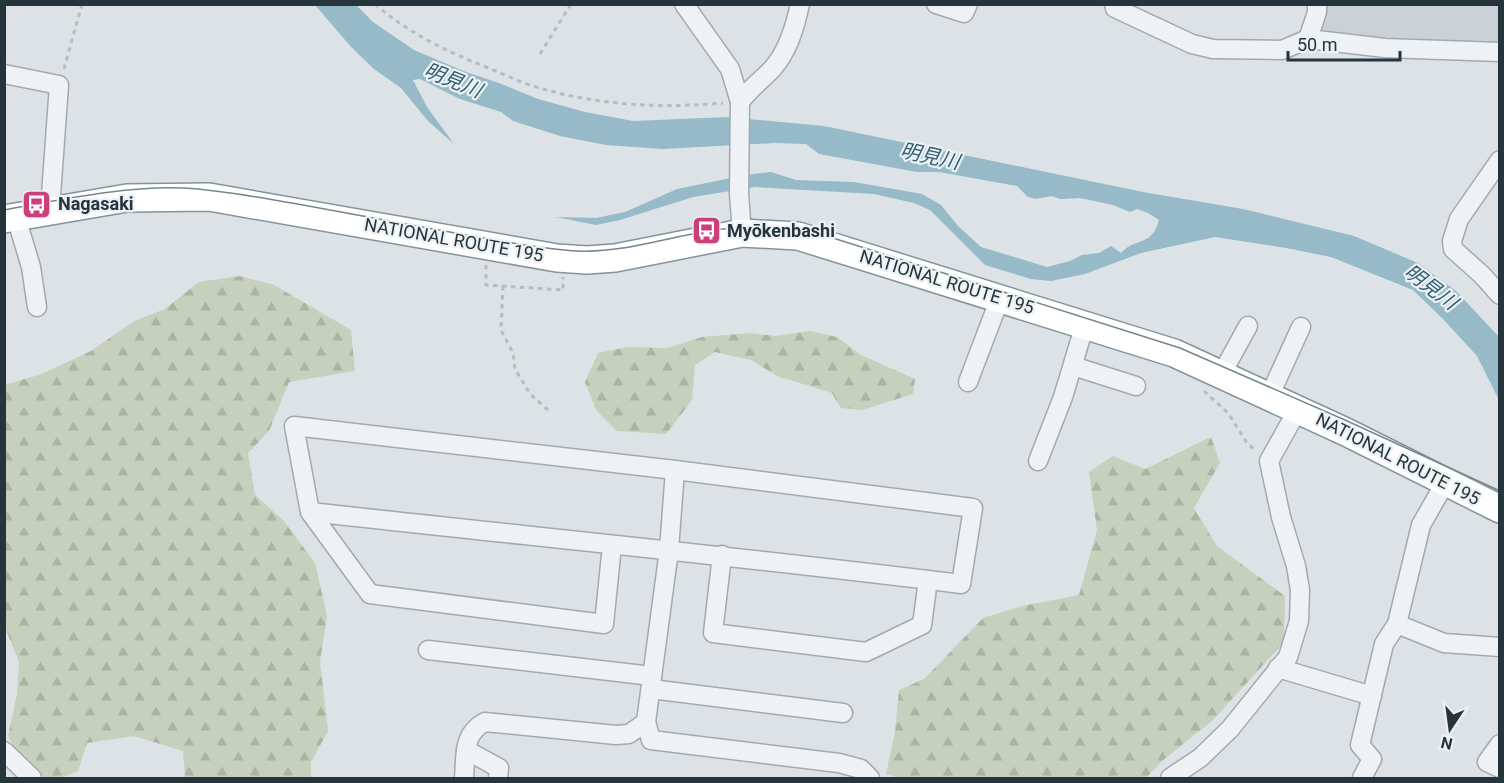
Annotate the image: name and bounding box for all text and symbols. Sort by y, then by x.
scale bar [1288,24,1400,62]
text: 50 m [1297,34,1337,55]
water label: 明見川 [421,58,487,103]
water label: 明見川 [898,138,964,174]
bus stop icon: Nagasaki [21,188,53,220]
place label: Nagasaki [58,193,134,214]
street label: NATIONAL ROUTE 195 [363,213,545,266]
bus stop icon: Myōkenbashi [690,215,722,247]
place label: Myōkenbashi [727,220,835,241]
street label: NATIONAL ROUTE 195 [857,245,1037,318]
water label: 明見川 [1400,259,1464,316]
street label: NATIONAL ROUTE 195 [1313,408,1484,509]
north arrow [1420,699,1480,759]
text: N [1439,733,1454,754]

